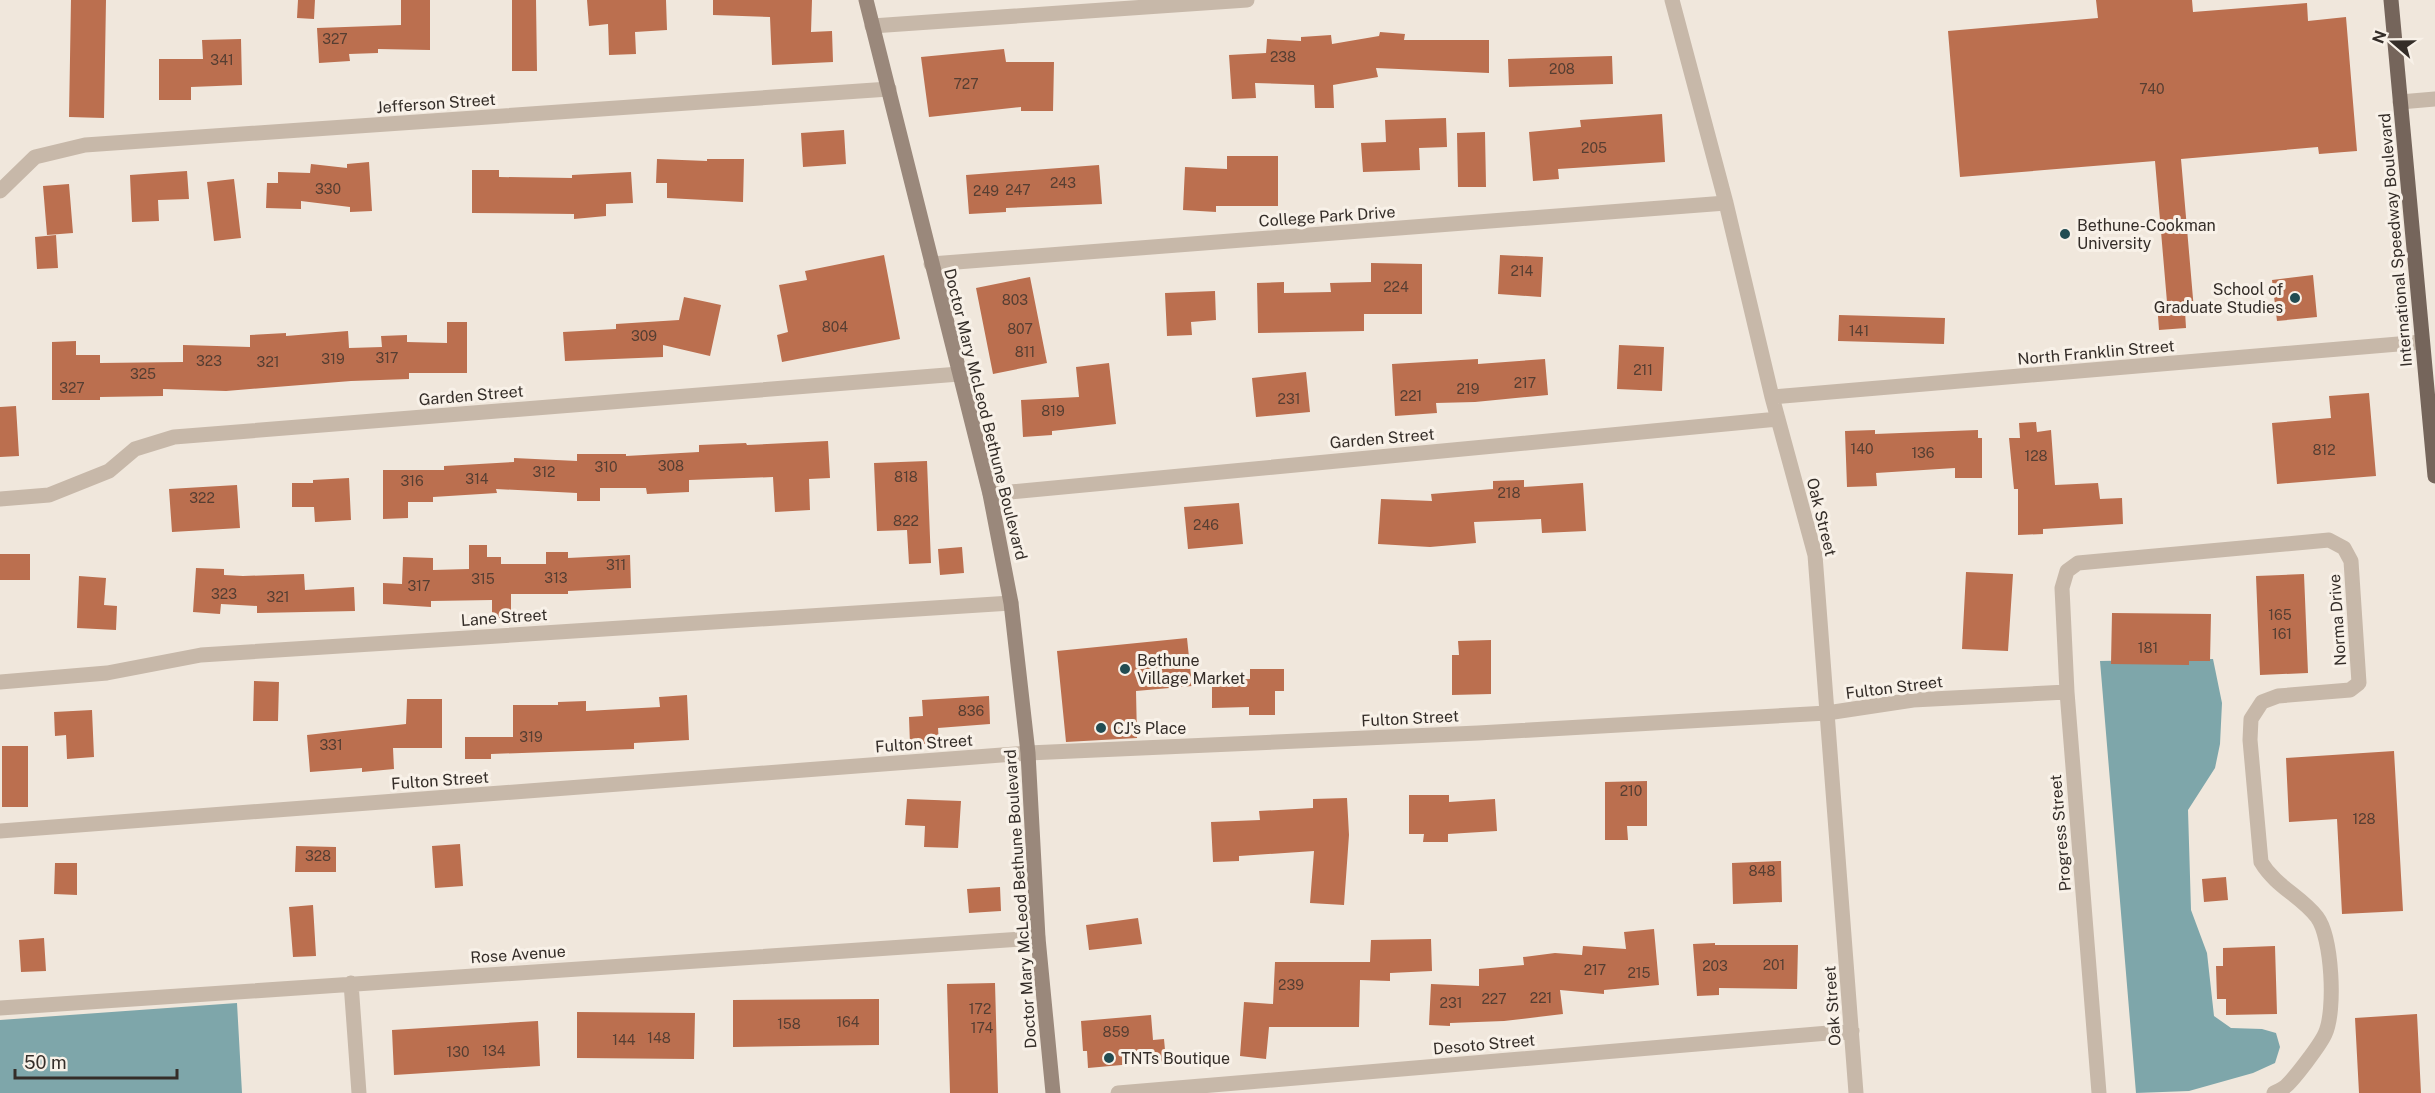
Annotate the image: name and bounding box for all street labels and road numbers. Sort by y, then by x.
street label: Jefferson Street [376,90,496,117]
street label: International Speedway Boulevard [2375,112,2416,368]
street label: College Park Drive [1258,202,1396,231]
street label: Doctor Mary McLeod Bethune Boulevard [940,266,1031,562]
street label: North Franklin Street [2017,336,2175,369]
street label: Garden Street [418,381,524,410]
street label: Garden Street [1329,424,1435,453]
street label: Oak Street [1803,476,1840,558]
street label: Norma Drive [2325,573,2350,667]
street label: Lane Street [460,605,548,630]
street label: Fulton Street [1844,672,1944,703]
street label: Fulton Street [1361,706,1459,731]
street label: Fulton Street [875,731,974,756]
street label: Doctor Mary McLeod Bethune Boulevard [1001,749,1040,1049]
street label: Fulton Street [391,768,490,793]
street label: Progress Street [2046,774,2075,892]
street label: Rose Avenue [470,942,566,967]
street label: Oak Street [1820,965,1845,1047]
street label: Desoto Street [1432,1031,1536,1058]

